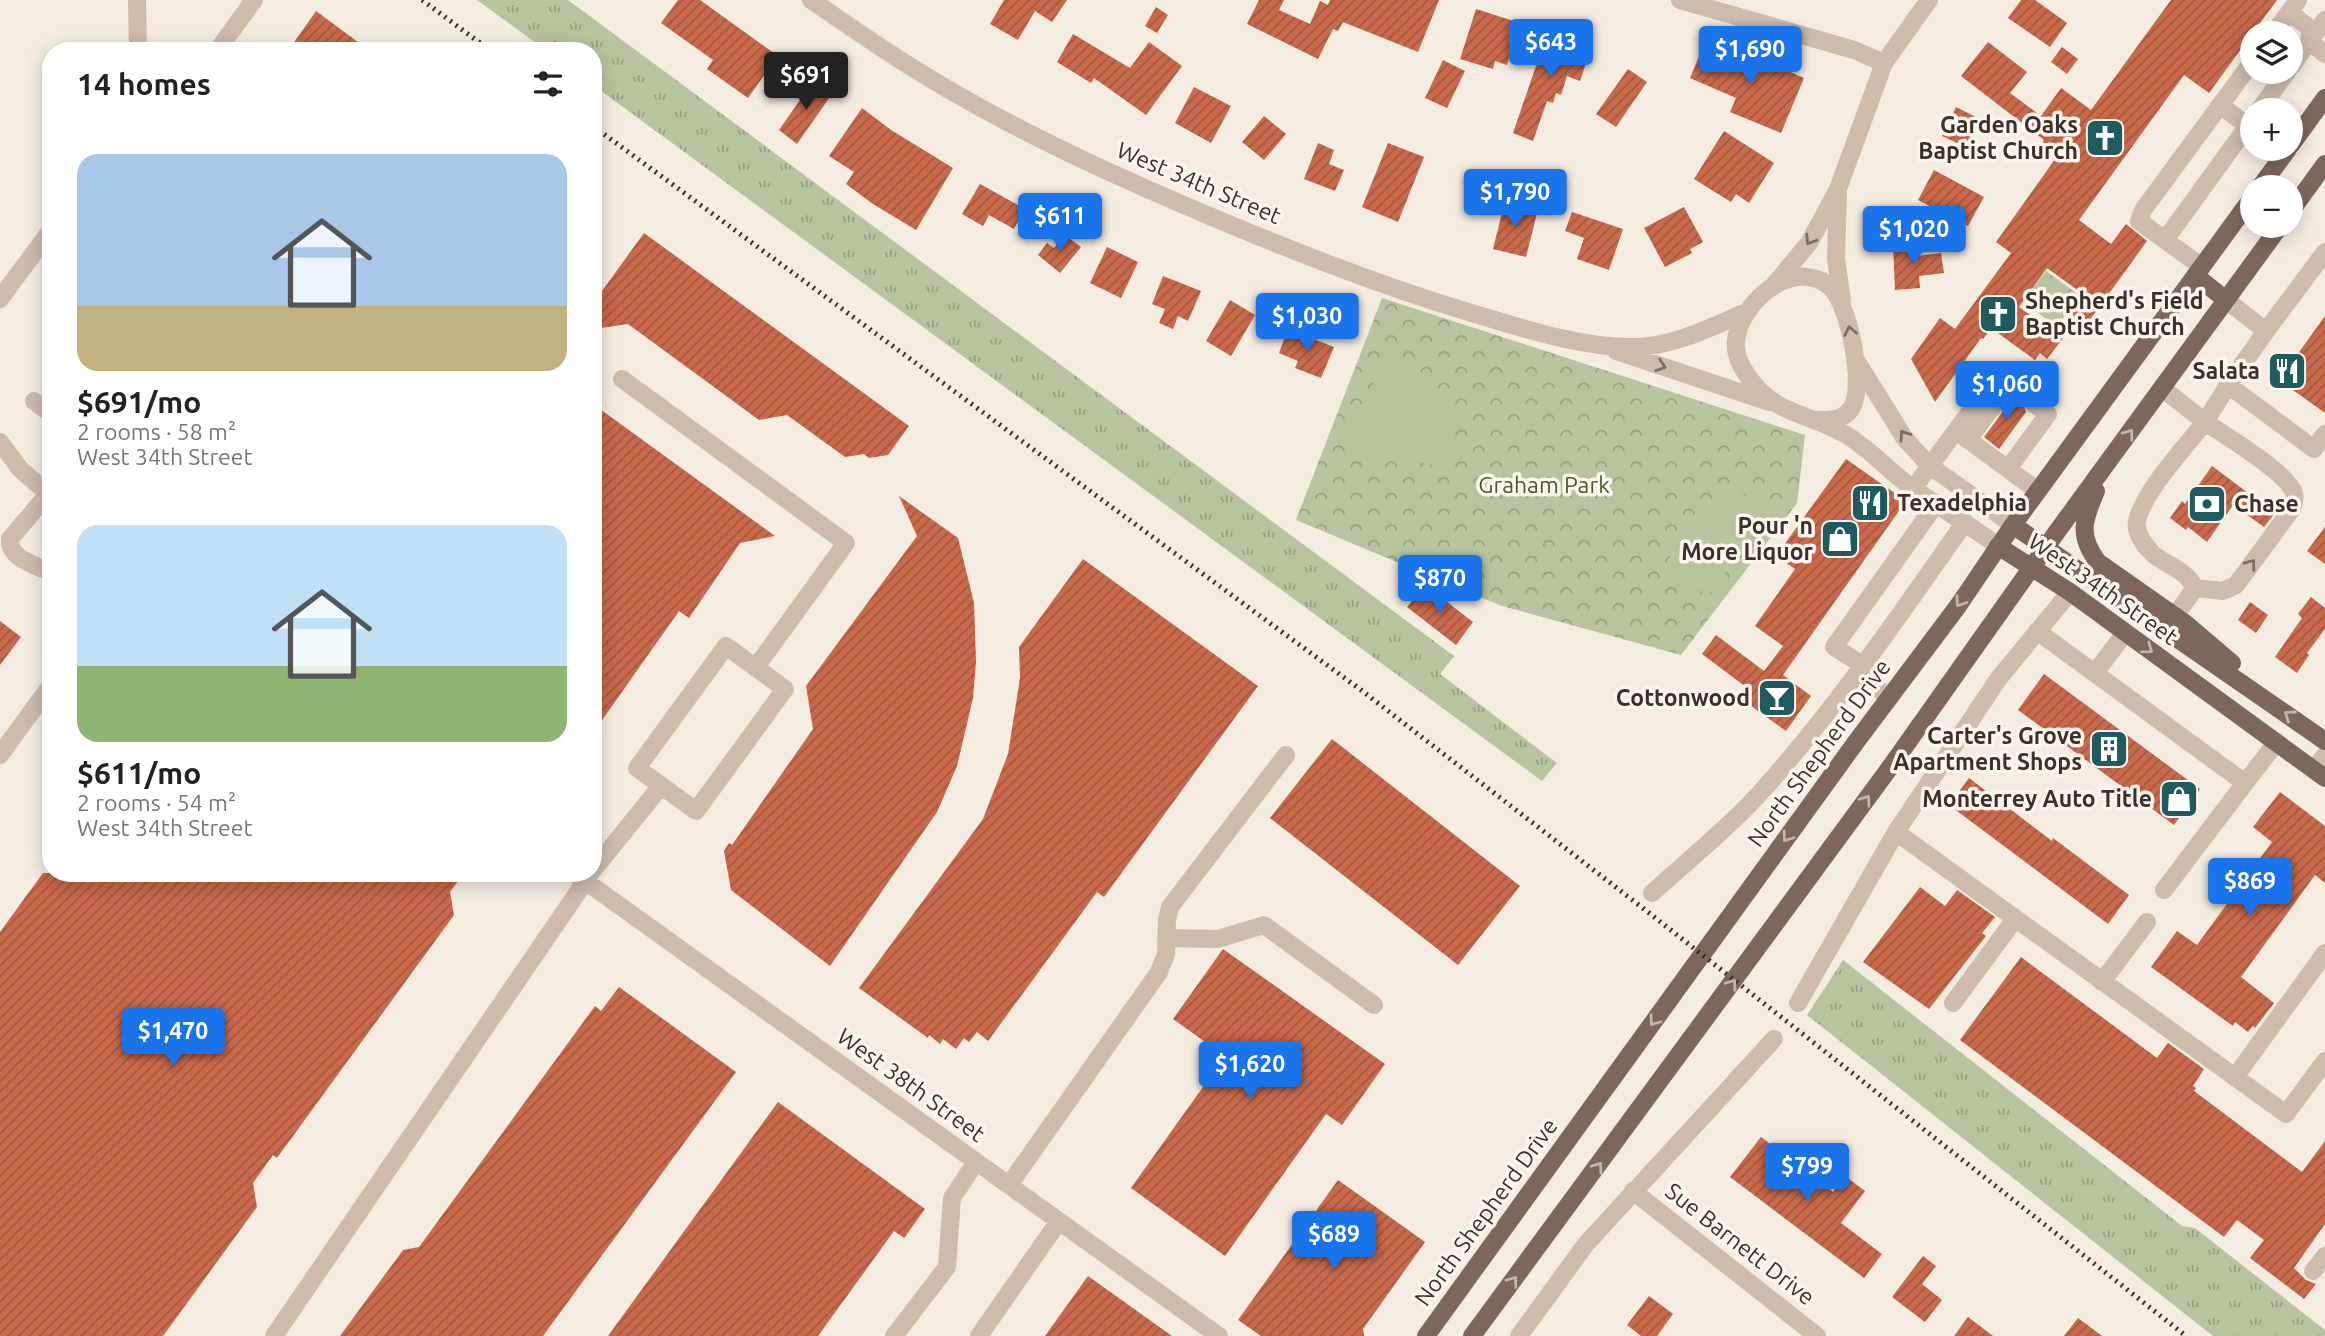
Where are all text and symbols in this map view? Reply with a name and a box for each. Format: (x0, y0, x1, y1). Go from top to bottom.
pin: $643 (1510, 20, 1592, 79)
map controls (2240, 21, 2303, 238)
button: layers (2240, 21, 2303, 84)
pin: $1,690 (1693, 27, 1807, 86)
text: $643 (1525, 29, 1577, 54)
text: $1,690 (1715, 36, 1785, 61)
pin: $691 (765, 52, 847, 112)
text: $691 (780, 62, 832, 87)
icon: filters (529, 65, 567, 103)
text: 14 homes (77, 67, 211, 101)
button: + (2240, 98, 2303, 161)
place label: Garden Oaks Baptist Church (1918, 112, 2078, 163)
church icon: Garden Oaks Baptist Church (2084, 117, 2126, 159)
street label: West 34th Street (1114, 137, 1285, 228)
pin: $1,790 (1458, 170, 1572, 229)
button: − (2240, 175, 2303, 238)
text: $1,790 (1480, 179, 1550, 204)
pin: $611 (1019, 194, 1101, 253)
icon: home (259, 200, 385, 326)
text: $611 (1034, 203, 1086, 228)
pin: $1,020 (1857, 206, 1971, 266)
text: $1,020 (1879, 216, 1949, 241)
one-way arrow (1806, 232, 1819, 245)
place label: Shepherd's Field Baptist Church (2025, 288, 2204, 339)
church icon: Shepherd's Field Baptist Church (1977, 293, 2019, 335)
pin: $1,030 (1250, 294, 1364, 353)
text: $1,030 (1272, 303, 1342, 328)
one-way arrow (1843, 325, 1858, 337)
restaurant icon: Salata (2266, 350, 2308, 392)
one-way arrow (1655, 358, 1667, 373)
place label: Salata (2192, 358, 2260, 383)
pin: $1,060 (1950, 362, 2064, 421)
text: $1,060 (1972, 371, 2042, 396)
text: $691/mo (77, 385, 201, 419)
text: 2 rooms · 58 m² (77, 419, 236, 444)
one-way arrow (2121, 429, 2134, 442)
one-way arrow (1900, 430, 1912, 443)
text: West 34th Street (77, 444, 253, 469)
park label: Graham Park (1478, 472, 1610, 497)
restaurant icon: Texadelphia (1849, 482, 1891, 524)
bank icon: Chase (2186, 483, 2228, 525)
place label: Texadelphia (1897, 490, 2027, 515)
place label: Chase (2234, 491, 2299, 516)
place label: Pour 'n More Liquor (1681, 513, 1814, 564)
shop icon: Pour 'n More Liquor (1819, 518, 1861, 560)
street label: West 34th Street (2024, 528, 2182, 649)
pin: $870 (1399, 556, 1481, 615)
one-way arrow (2243, 560, 2255, 572)
text: $870 (1414, 565, 1466, 590)
icon: home (259, 571, 385, 697)
one-way arrow (1955, 595, 1968, 608)
one-way arrow (2140, 641, 2153, 654)
street label: North Shepherd Drive (1742, 654, 1895, 851)
bar icon: Cottonwood (1756, 677, 1798, 719)
place label: Cottonwood (1616, 685, 1750, 710)
one-way arrow (2285, 711, 2297, 723)
place label: Carter's Grove Apartment Shops (1893, 723, 2082, 774)
building icon: Carter's Grove Apartment Shops (2088, 728, 2130, 770)
text: $611/mo (77, 756, 201, 790)
shop icon: Monterrey Auto Title (2158, 778, 2200, 820)
place label: Monterrey Auto Title (1922, 786, 2152, 811)
text: 2 rooms · 54 m² (77, 790, 236, 815)
one-way arrow (1858, 795, 1870, 808)
text: West 34th Street (77, 815, 253, 840)
one-way arrow (1783, 829, 1796, 842)
pin: $869 (2209, 858, 2291, 918)
text: $869 (2224, 868, 2276, 893)
one-way arrow (1724, 979, 1736, 992)
pin: $1,470 (116, 1009, 230, 1068)
one-way arrow (1650, 1014, 1662, 1026)
text: $1,470 (138, 1018, 208, 1043)
street label: West 38th Street (833, 1023, 990, 1146)
pin: $1,620 (1193, 1042, 1307, 1101)
text: $1,620 (1215, 1051, 1285, 1076)
street label: North Shepherd Drive (1409, 1113, 1562, 1310)
pin: $799 (1766, 1144, 1848, 1203)
text: $799 (1781, 1153, 1833, 1178)
one-way arrow (1589, 1162, 1602, 1175)
street label: Sue Barnett Drive (1661, 1178, 1820, 1309)
pin: $689 (1293, 1212, 1375, 1271)
text: $689 (1308, 1221, 1360, 1246)
one-way arrow (1505, 1277, 1517, 1289)

